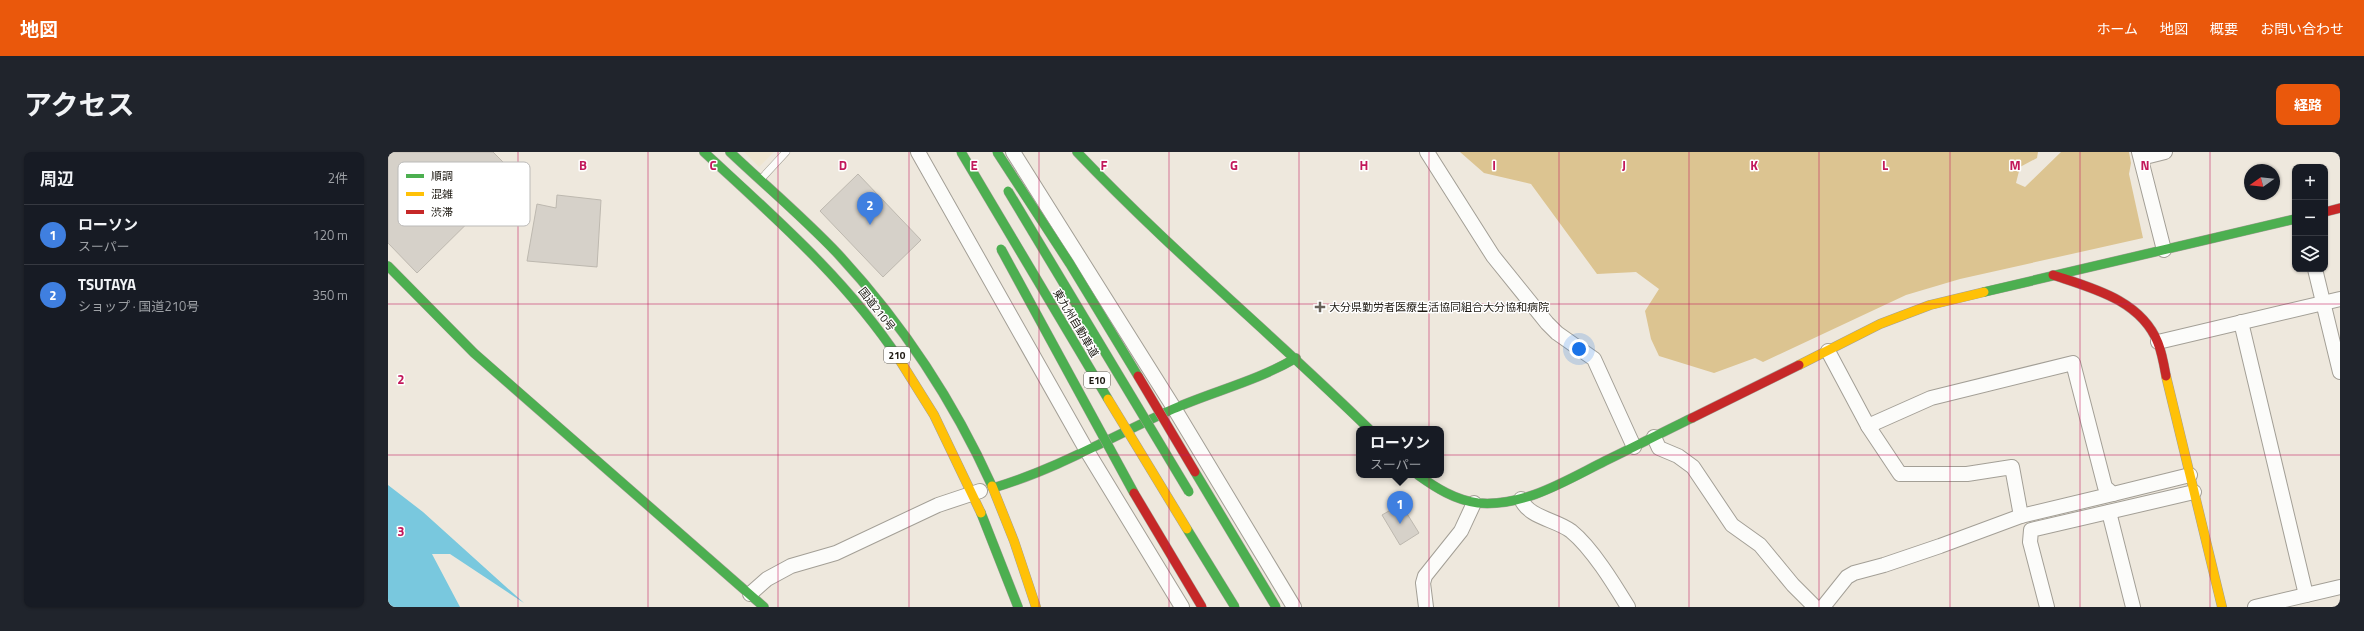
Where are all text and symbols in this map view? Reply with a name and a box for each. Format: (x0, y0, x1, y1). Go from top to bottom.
text: 地図 (20, 14, 58, 43)
text: ホーム (2096, 18, 2138, 39)
text: 地図 (2160, 18, 2188, 39)
text: 概要 (2210, 18, 2238, 39)
text: お問い合わせ (2260, 18, 2344, 39)
text: アクセス (24, 83, 135, 126)
button: 経路 (2276, 84, 2340, 125)
text: B (579, 155, 587, 175)
text: C (709, 155, 717, 175)
text: D (839, 155, 847, 175)
text: E (970, 155, 978, 175)
text: F (1101, 155, 1108, 175)
text: G (1230, 155, 1238, 175)
text: H (1360, 155, 1368, 175)
text: I (1492, 155, 1496, 175)
text: J (1622, 155, 1626, 175)
text: K (1750, 155, 1758, 175)
text: L (1882, 155, 1888, 175)
text: M (2009, 155, 2021, 175)
text: N (2140, 155, 2150, 175)
legend (398, 162, 530, 226)
north arrow (2244, 164, 2280, 200)
map controls (2292, 164, 2328, 272)
button: + (2292, 164, 2328, 200)
text: 周辺 (40, 166, 74, 192)
text: 2件 (328, 168, 348, 188)
text: 順調 (431, 168, 453, 184)
text: 混雑 (431, 186, 453, 202)
pin: 2 (857, 192, 883, 225)
button: − (2292, 200, 2328, 236)
text: 渋滞 (431, 204, 453, 220)
text: ローソン (78, 213, 138, 236)
text: 1 (49, 225, 57, 245)
text: 120 m (312, 225, 348, 245)
text: スーパー (78, 236, 130, 256)
button: layers (2292, 236, 2328, 272)
text: TSUTAYA (78, 273, 136, 296)
street label: 国道210号 (855, 284, 899, 334)
text: 2 (49, 285, 57, 305)
text: 350 m (312, 285, 348, 305)
street label: 東九州自動車道 (1049, 286, 1103, 360)
text: ショップ · 国道210号 (78, 296, 199, 316)
place label: 大分県勤労者医療生活協同組合大分協和病院 (1329, 299, 1549, 315)
marker: 大分県勤労者医療生活協同組合大分協和病院 (1314, 301, 1326, 313)
your location (1569, 339, 1589, 359)
road number: 210 (884, 347, 910, 363)
text: 2 (397, 369, 405, 389)
road number: E10 (1084, 372, 1110, 388)
popup (1356, 426, 1444, 478)
text: ローソン (1370, 431, 1430, 454)
text: スーパー (1370, 454, 1422, 474)
pin: 1 (1387, 491, 1413, 524)
text: 3 (397, 521, 405, 541)

